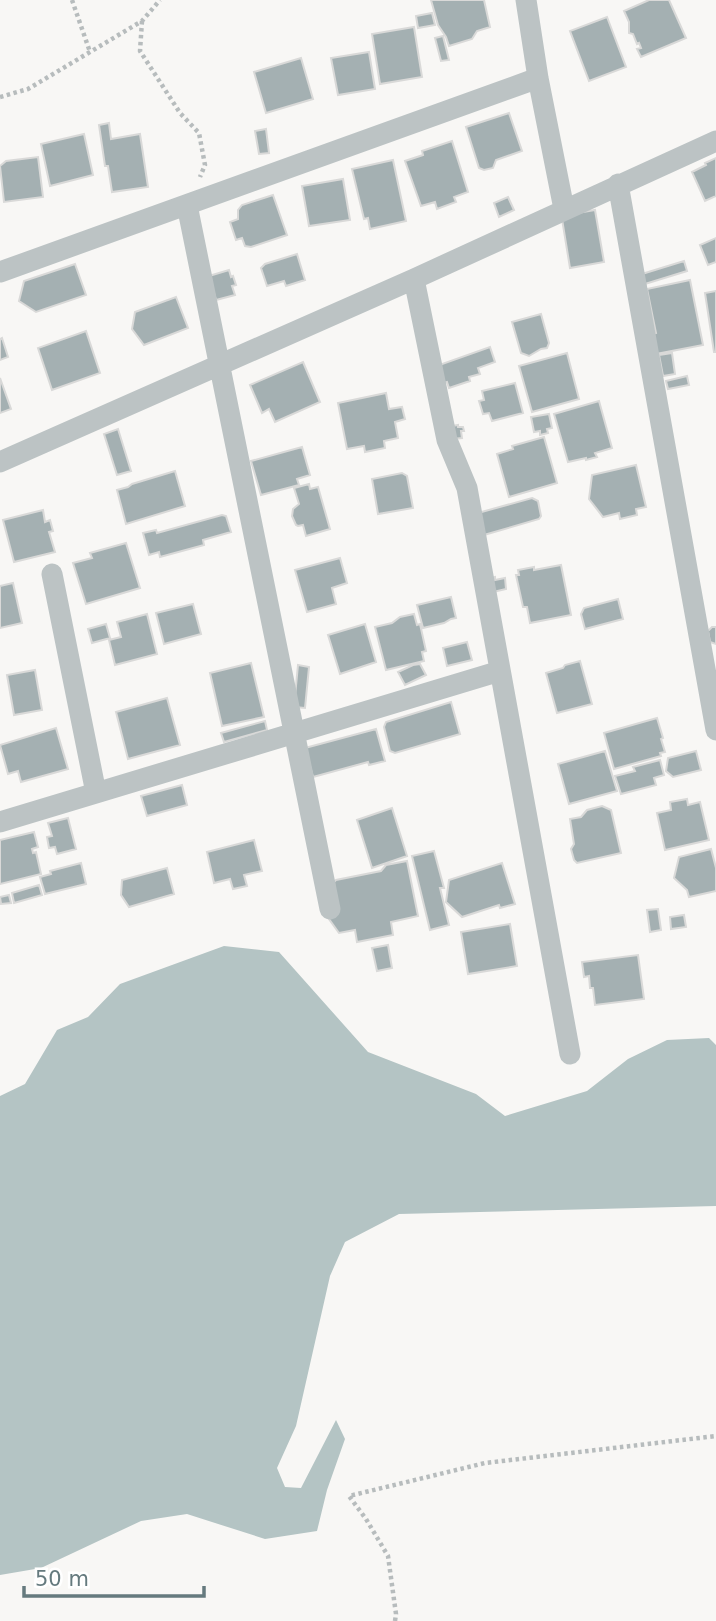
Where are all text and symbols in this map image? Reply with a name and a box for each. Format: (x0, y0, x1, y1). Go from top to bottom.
scale bar (24, 1554, 205, 1598)
text: 50 m (35, 1567, 89, 1591)

